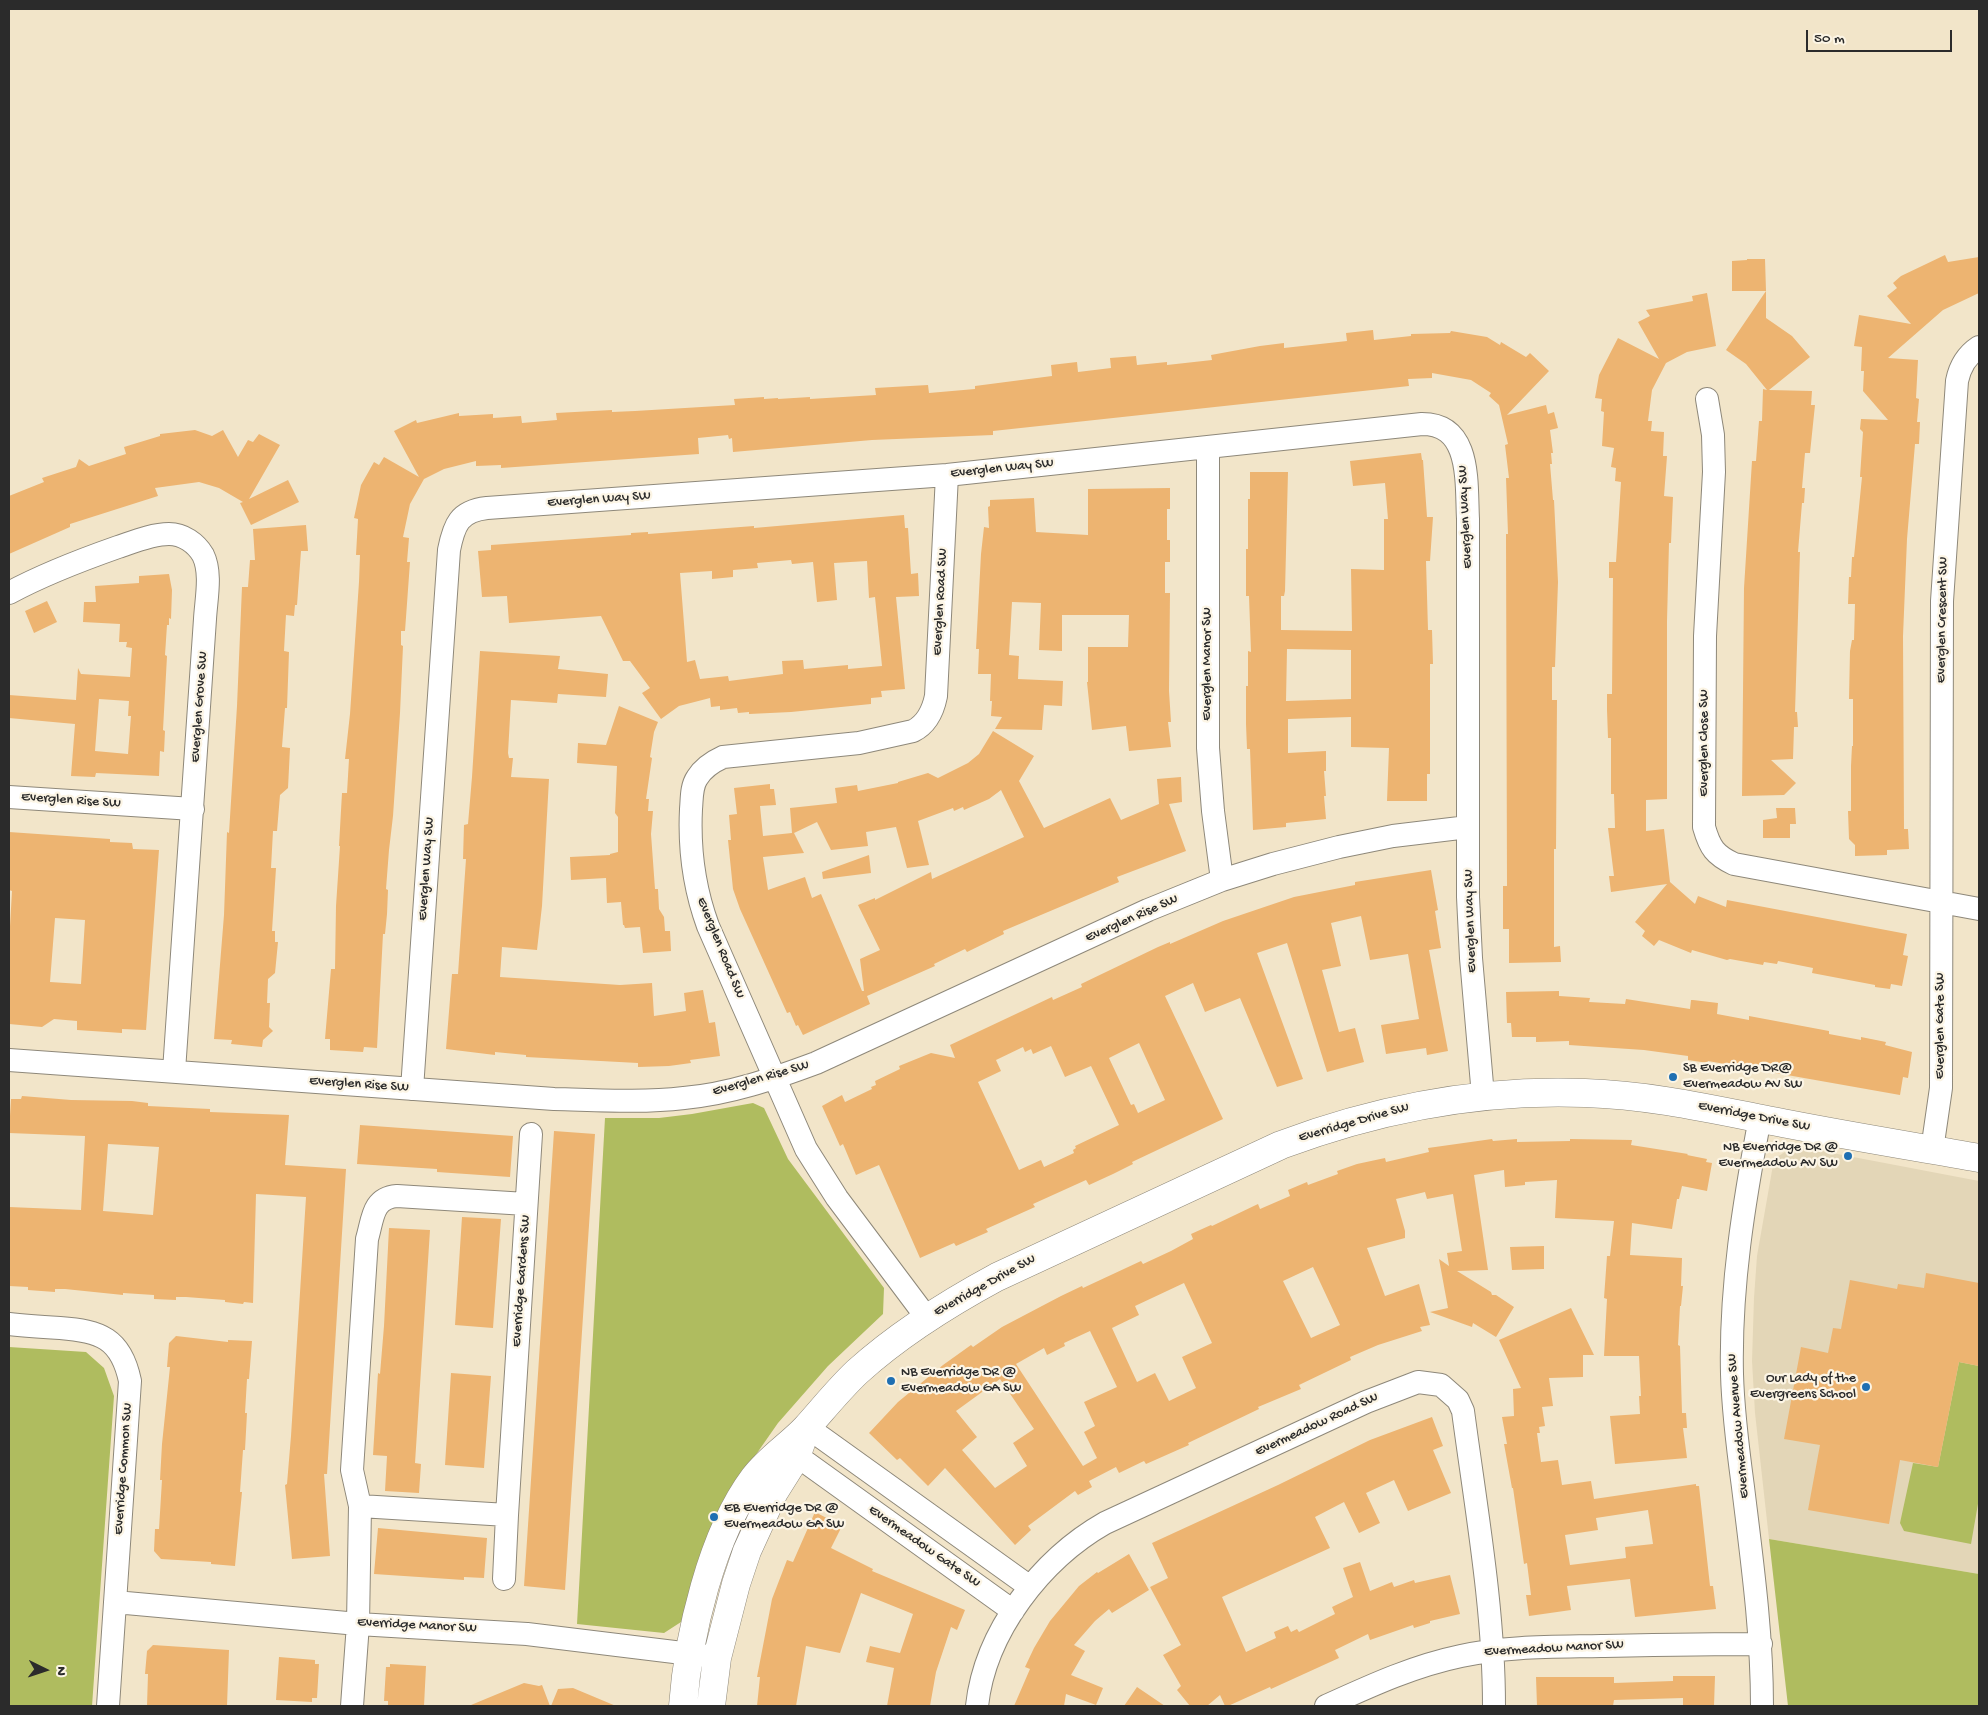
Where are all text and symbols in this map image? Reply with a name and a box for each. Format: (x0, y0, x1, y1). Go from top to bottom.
scale bar (1808, 20, 1954, 52)
text: 50 m (1814, 30, 1845, 48)
street label: Everglen Way SW (950, 455, 1054, 483)
street label: Everglen Way SW (1455, 465, 1477, 569)
street label: Everglen Way SW (547, 488, 651, 512)
street label: Everglen Road SW (930, 548, 952, 656)
street label: Everglen Crescent SW (1933, 557, 1953, 683)
street label: Everglen Manor SW (1200, 607, 1216, 721)
street label: Everglen Grove SW (188, 651, 212, 763)
street label: Everglen Close SW (1697, 689, 1713, 797)
street label: Everglen Rise SW (21, 789, 121, 813)
street label: Everglen Way SW (415, 817, 439, 921)
street label: Everglen Way SW (1461, 869, 1481, 973)
street label: Everglen Rise SW (1083, 891, 1181, 947)
street label: Everglen Road SW (692, 895, 748, 1001)
street label: Everglen Gate SW (1933, 973, 1949, 1079)
street label: Everglen Rise SW (711, 1057, 811, 1101)
place label: SB Everridge DR@ Evermeadow AV SW (1683, 1061, 1802, 1094)
marker: SB Everridge DR@ Evermeadow AV SW (1667, 1071, 1679, 1083)
street label: Everglen Rise SW (309, 1073, 409, 1097)
street label: Everridge Drive SW (1696, 1098, 1812, 1136)
street label: Everridge Drive SW (1297, 1099, 1411, 1147)
place label: NB Everridge DR @ Evermeadow AV SW (1719, 1140, 1838, 1172)
marker: NB Everridge DR @ Evermeadow AV SW (1842, 1150, 1854, 1162)
street label: Everridge Gardens SW (509, 1214, 535, 1348)
street label: Everridge Drive SW (931, 1251, 1039, 1321)
street label: Evermeadow Avenue SW (1724, 1353, 1754, 1499)
place label: NB Everridge DR @ Evermeadow GA SW (901, 1365, 1021, 1398)
place label: Our Lady of the Evergreens School (1750, 1371, 1856, 1404)
marker: NB Everridge DR @ Evermeadow GA SW (885, 1375, 897, 1387)
marker: Our Lady of the Evergreens School (1860, 1381, 1872, 1393)
street label: Evermeadow Road SW (1253, 1389, 1381, 1461)
street label: Everridge Common SW (111, 1403, 137, 1535)
place label: EB Everridge DR @ Evermeadow GA SW (724, 1501, 844, 1534)
street label: Evermeadow Gate SW (865, 1502, 983, 1592)
marker: EB Everridge DR @ Evermeadow GA SW (708, 1511, 720, 1523)
street label: Everridge Manor SW (357, 1614, 477, 1638)
street label: Evermeadow Manor SW (1484, 1637, 1624, 1661)
north arrow (20, 1645, 70, 1695)
text: N (52, 1666, 69, 1676)

